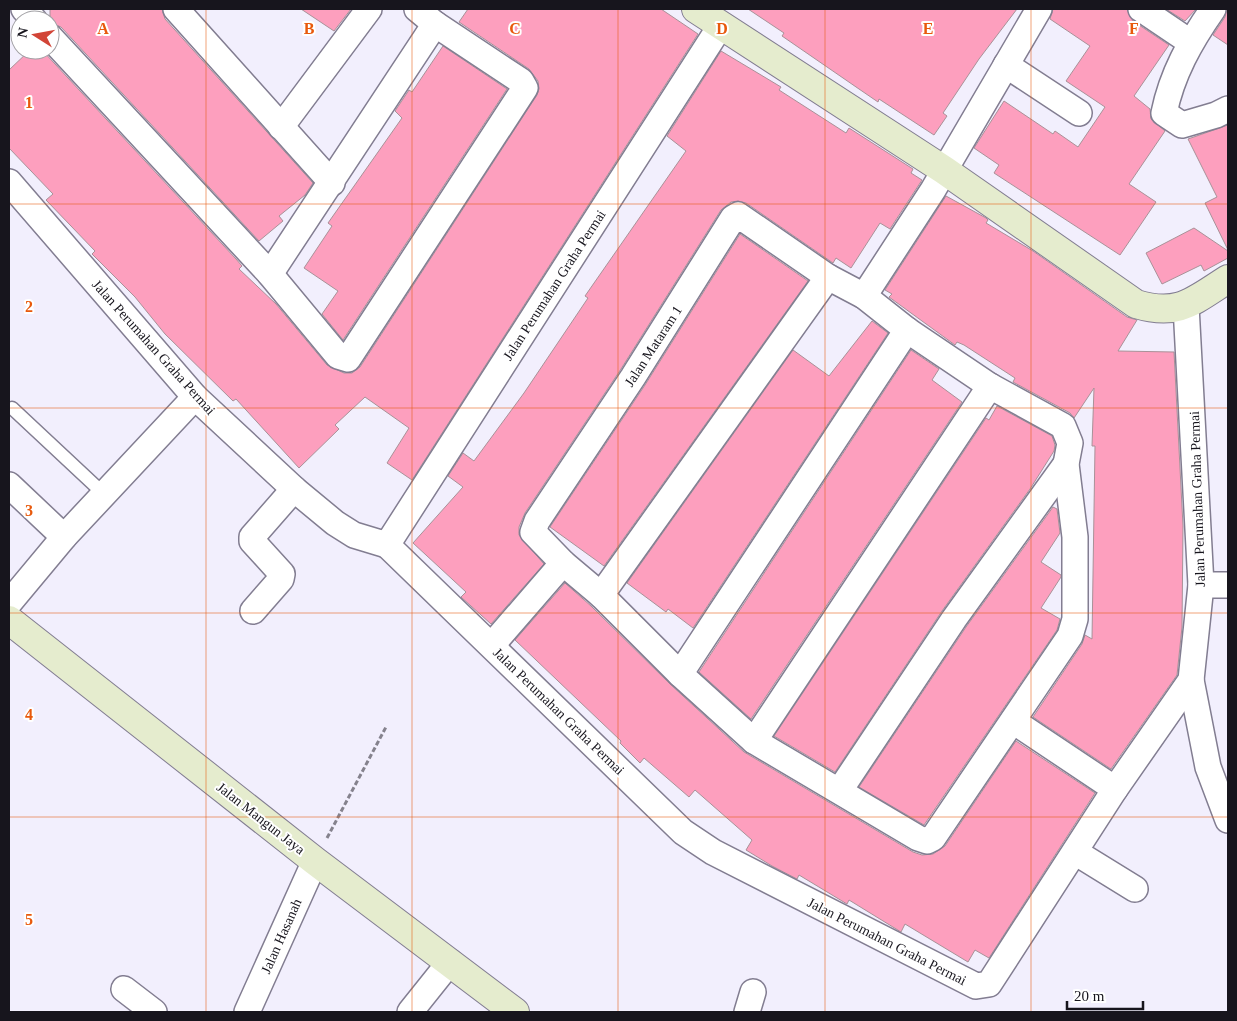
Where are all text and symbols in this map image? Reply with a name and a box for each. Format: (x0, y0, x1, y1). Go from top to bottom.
north arrow (10, 10, 60, 60)
text: A (97, 20, 109, 37)
text: B (304, 20, 315, 37)
text: C (509, 20, 521, 37)
text: D (716, 20, 728, 37)
text: E (923, 20, 933, 37)
text: F (1129, 20, 1139, 37)
text: N (14, 26, 31, 39)
text: 1 (25, 94, 33, 111)
street label: Jalan Perumahan Graha Permai (500, 207, 609, 363)
street label: Jalan Perumahan Graha Permai (89, 277, 218, 418)
text: 2 (25, 298, 33, 315)
street label: Jalan Mataram 1 (622, 303, 685, 389)
street label: Jalan Perumahan Graha Permai (1187, 411, 1208, 587)
text: 3 (25, 502, 33, 519)
street label: Jalan Perumahan Graha Permai (490, 645, 627, 778)
text: 4 (25, 706, 33, 723)
street label: Jalan Mangun Jaya (214, 779, 308, 858)
street label: Jalan Perumahan Graha Permai (805, 895, 969, 988)
street label: Jalan Hasanah (258, 896, 305, 976)
text: 5 (25, 911, 33, 928)
scale bar (1067, 978, 1143, 1010)
text: 20 m (1074, 988, 1105, 1004)

